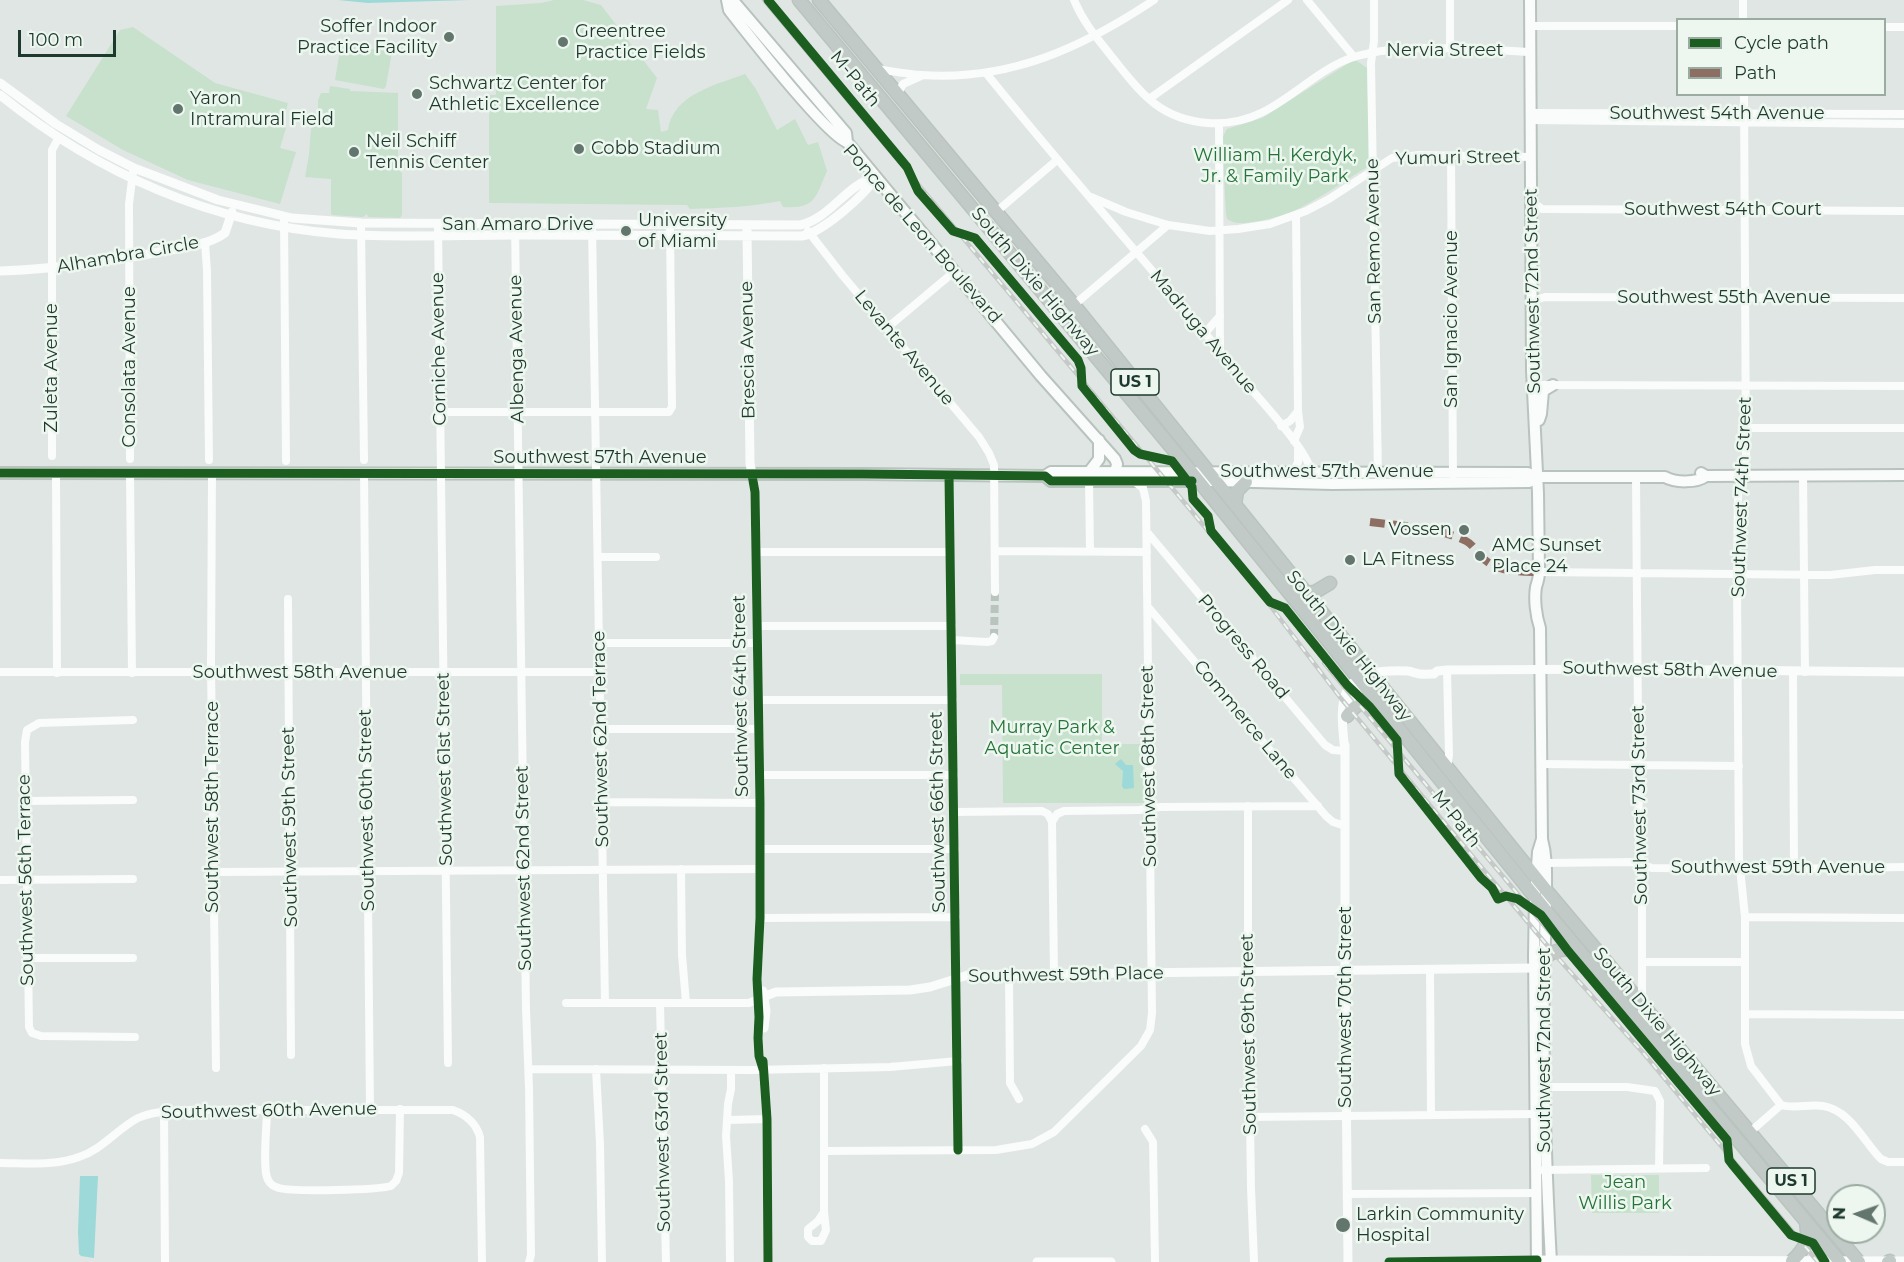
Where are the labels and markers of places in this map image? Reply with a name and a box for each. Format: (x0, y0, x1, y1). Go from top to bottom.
place label: Soffer Indoor Practice Facility (297, 16, 437, 58)
place label: Greentree Practice Fields (575, 21, 706, 63)
marker: Soffer Indoor Practice Facility (442, 30, 456, 44)
marker: Greentree Practice Fields (556, 35, 570, 49)
place label: Schwartz Center for Athletic Excellence (429, 73, 606, 116)
marker: Schwartz Center for Athletic Excellence (410, 87, 424, 101)
place label: Yaron Intramural Field (190, 88, 334, 130)
marker: Yaron Intramural Field (171, 102, 185, 116)
place label: Neil Schiff Tennis Center (366, 131, 489, 174)
place label: Cobb Stadium (591, 138, 721, 160)
marker: Cobb Stadium (572, 142, 586, 156)
marker: Neil Schiff Tennis Center (347, 145, 361, 159)
place label: University of Miami (638, 210, 727, 252)
marker: University of Miami (619, 224, 633, 238)
place label: Vossen (1389, 519, 1452, 541)
marker: Vossen (1457, 523, 1471, 537)
place label: AMC Sunset Place 24 (1492, 535, 1602, 578)
place label: LA Fitness (1362, 549, 1454, 571)
marker: AMC Sunset Place 24 (1473, 549, 1487, 563)
marker: LA Fitness (1343, 553, 1357, 567)
place label: Larkin Community Hospital (1356, 1204, 1524, 1246)
marker: Larkin Community Hospital (1334, 1216, 1352, 1234)

